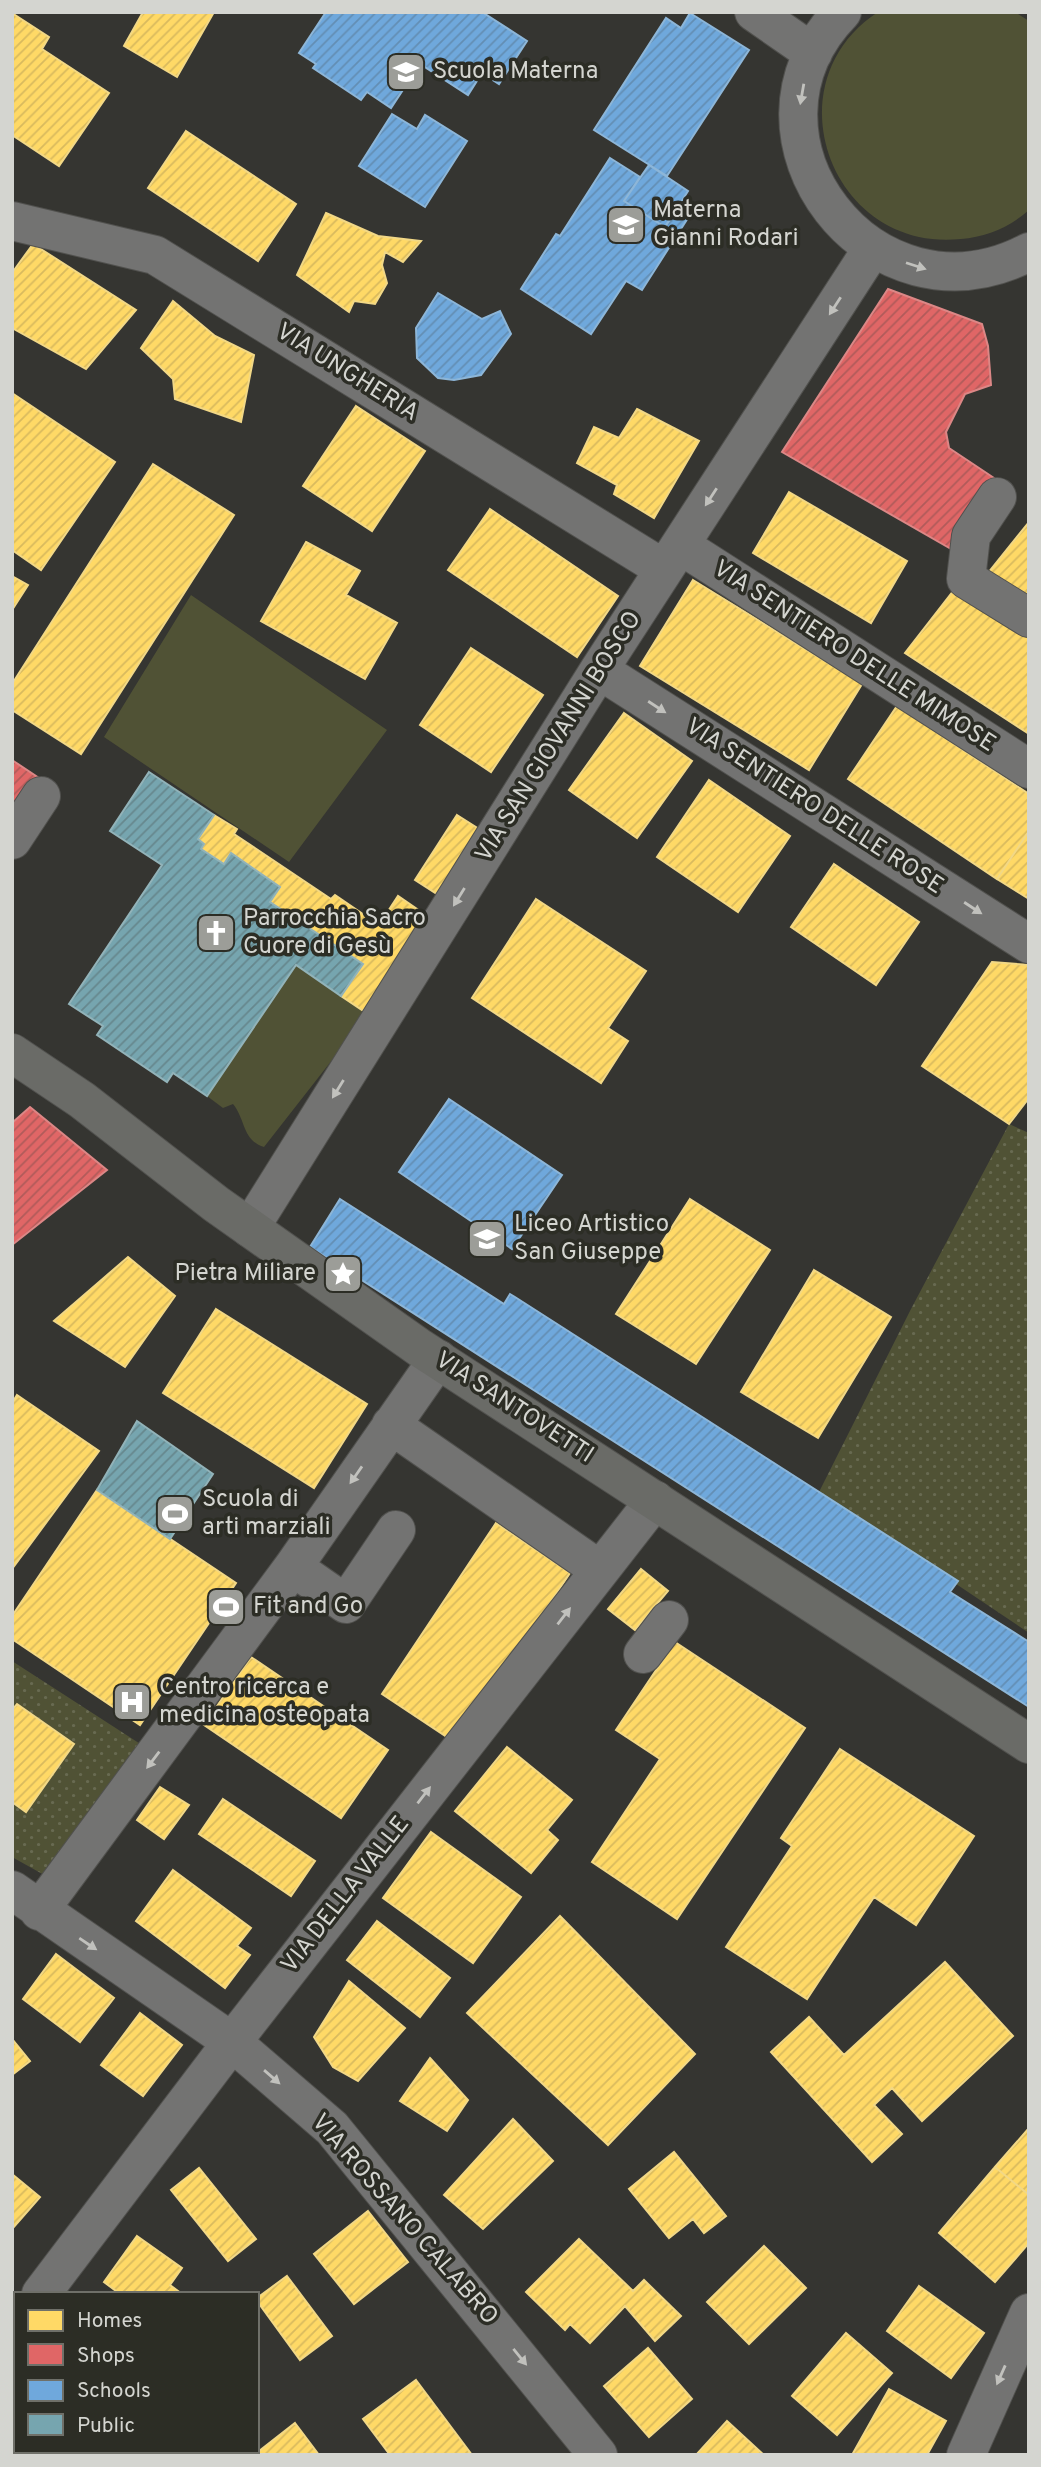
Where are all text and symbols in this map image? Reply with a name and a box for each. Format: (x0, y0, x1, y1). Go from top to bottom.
school or university icon: Scuola Materna (385, 51, 427, 93)
place label: Scuola Materna (433, 57, 598, 87)
one-way arrow (796, 83, 807, 105)
place label: Materna Gianni Rodari (653, 196, 799, 254)
school or university icon: Materna Gianni Rodari (605, 204, 647, 246)
one-way arrow (905, 261, 926, 271)
one-way arrow (828, 297, 842, 315)
street label: VIA UNGHERIA (270, 317, 424, 429)
one-way arrow (704, 488, 718, 506)
street label: VIA SENTIERO DELLE MIMOSE (707, 554, 1001, 760)
street label: VIA SAN GIOVANNI BOSCO (469, 606, 649, 868)
one-way arrow (647, 700, 667, 713)
street label: VIA SENTIERO DELLE ROSE (679, 712, 949, 902)
one-way arrow (453, 887, 465, 906)
one-way arrow (964, 901, 982, 915)
place label: Parrocchia Sacro Cuore di Gesù (243, 904, 426, 962)
church icon: Parrocchia Sacro Cuore di Gesù (195, 912, 237, 954)
one-way arrow (331, 1079, 344, 1099)
place label: Liceo Artistico San Giuseppe (514, 1210, 669, 1268)
school or university icon: Liceo Artistico San Giuseppe (466, 1218, 508, 1260)
place icon: Pietra Miliare (322, 1253, 364, 1295)
place label: Pietra Miliare (175, 1259, 316, 1289)
street label: VIA SANTOVETTI (429, 1346, 599, 1470)
one-way arrow (349, 1466, 363, 1484)
place label: Scuola di arti marziali (202, 1485, 331, 1543)
sports icon: Scuola di arti marziali (154, 1493, 196, 1535)
sports icon: Fit and Go (205, 1586, 247, 1628)
place label: Fit and Go (253, 1592, 363, 1622)
one-way arrow (557, 1607, 572, 1625)
place label: Centro ricerca e medicina osteopata (159, 1673, 370, 1731)
hospital icon: Centro ricerca e medicina osteopata (111, 1681, 153, 1723)
one-way arrow (147, 1751, 161, 1769)
one-way arrow (417, 1786, 431, 1804)
street label: VIA DELLA VALLE (275, 1810, 417, 1980)
one-way arrow (79, 1937, 97, 1951)
one-way arrow (264, 2069, 281, 2084)
street label: VIA ROSSANO CALABRO (304, 2108, 504, 2332)
legend (14, 2292, 259, 2453)
text: Homes (77, 2308, 142, 2335)
text: Shops (77, 2343, 135, 2370)
one-way arrow (512, 2348, 527, 2365)
one-way arrow (995, 2365, 1006, 2386)
text: Schools (77, 2378, 151, 2405)
text: Public (77, 2413, 135, 2440)

